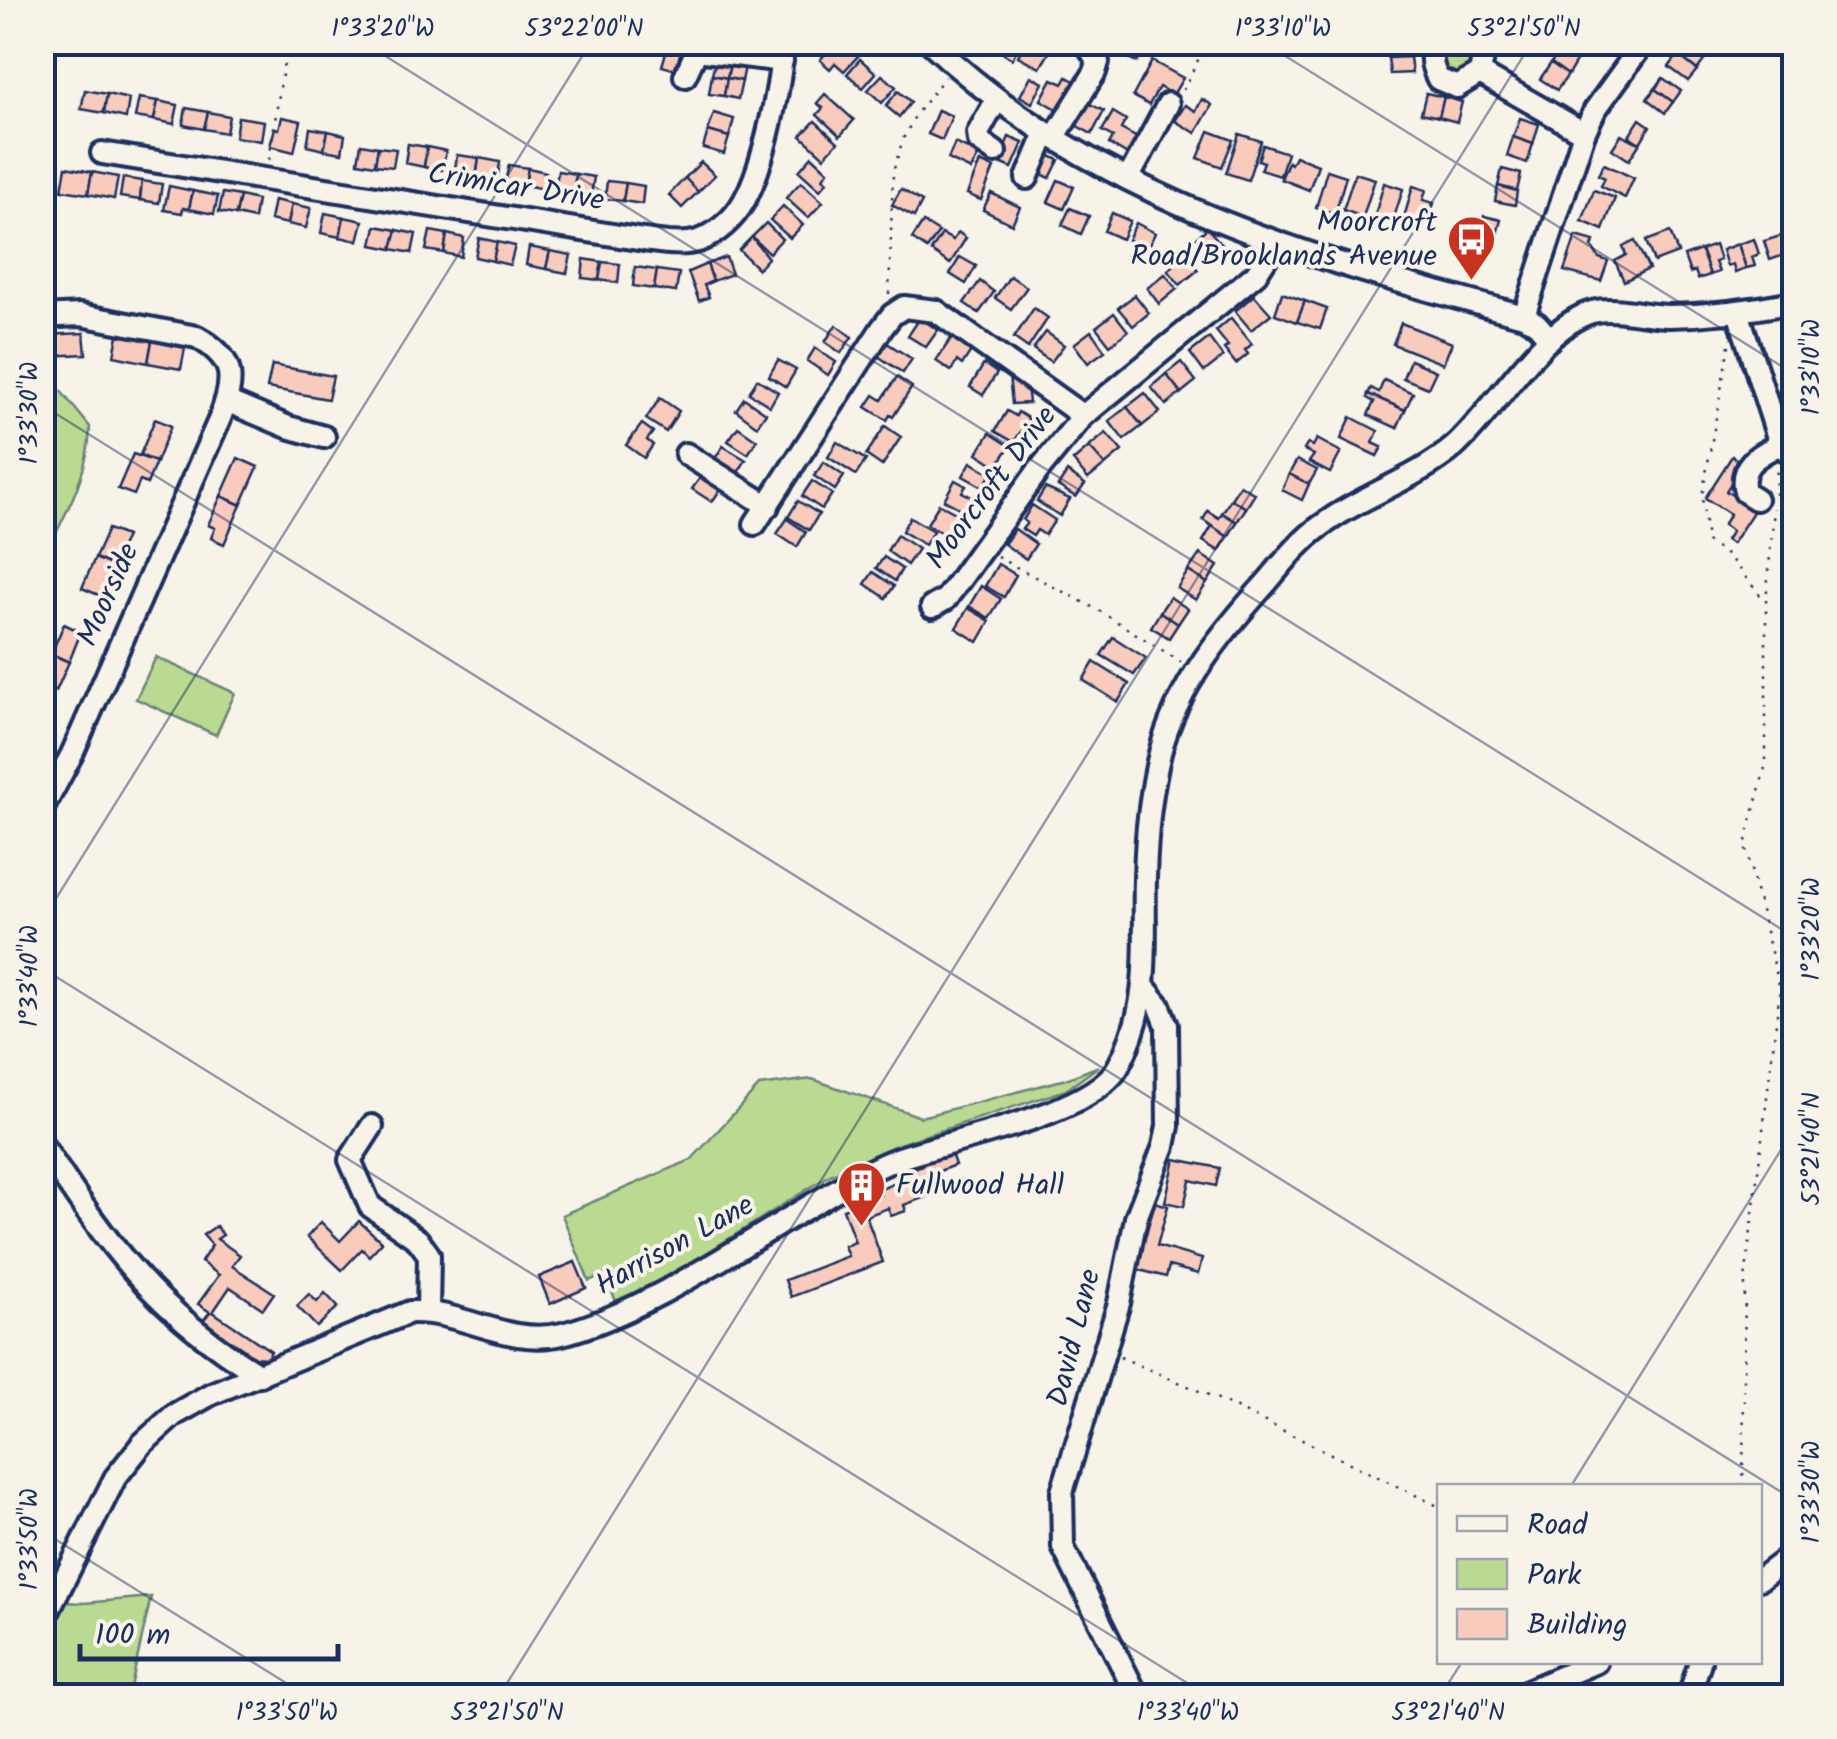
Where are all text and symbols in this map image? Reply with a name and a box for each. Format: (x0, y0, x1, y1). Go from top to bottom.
text: 1°33'20"W (331, 9, 435, 49)
text: 53°22'00"N (524, 9, 644, 49)
text: 1°33'10"W (1235, 9, 1331, 49)
text: 53°21'50"N (1467, 9, 1581, 49)
street label: Crimicar Drive (424, 150, 608, 226)
place label: Moorcroft Road/Brooklands Avenue (1130, 199, 1437, 281)
bus stop icon: Moorcroft Road/Brooklands Avenue (1446, 214, 1498, 282)
text: 1°33'10"W (1792, 319, 1832, 415)
text: 1°33'30"W (10, 361, 50, 465)
street label: Moorcroft Drive (914, 396, 1070, 580)
street label: Moorside (65, 535, 153, 655)
text: 1°33'20"W (1792, 877, 1832, 981)
text: 1°33'40"W (10, 925, 50, 1027)
text: 53°21'40"N (1792, 1092, 1832, 1206)
building icon: Fullwood Hall (835, 1160, 887, 1228)
place label: Fullwood Hall (896, 1162, 1064, 1210)
street label: Harrison Lane (587, 1182, 763, 1310)
street label: David Lane (1035, 1264, 1115, 1412)
text: 1°33'30"W (1792, 1440, 1832, 1544)
legend (1437, 1484, 1762, 1664)
text: 1°33'50"W (10, 1488, 50, 1590)
text: Road (1527, 1502, 1588, 1550)
text: Park (1527, 1552, 1582, 1600)
scale bar (80, 1599, 338, 1661)
text: Building (1527, 1602, 1627, 1650)
text: 100 m (95, 1612, 170, 1660)
text: 1°33'50"W (236, 1693, 338, 1733)
text: 53°21'50"N (450, 1693, 564, 1733)
text: 1°33'40"W (1137, 1693, 1239, 1733)
text: 53°21'40"N (1391, 1693, 1505, 1733)

